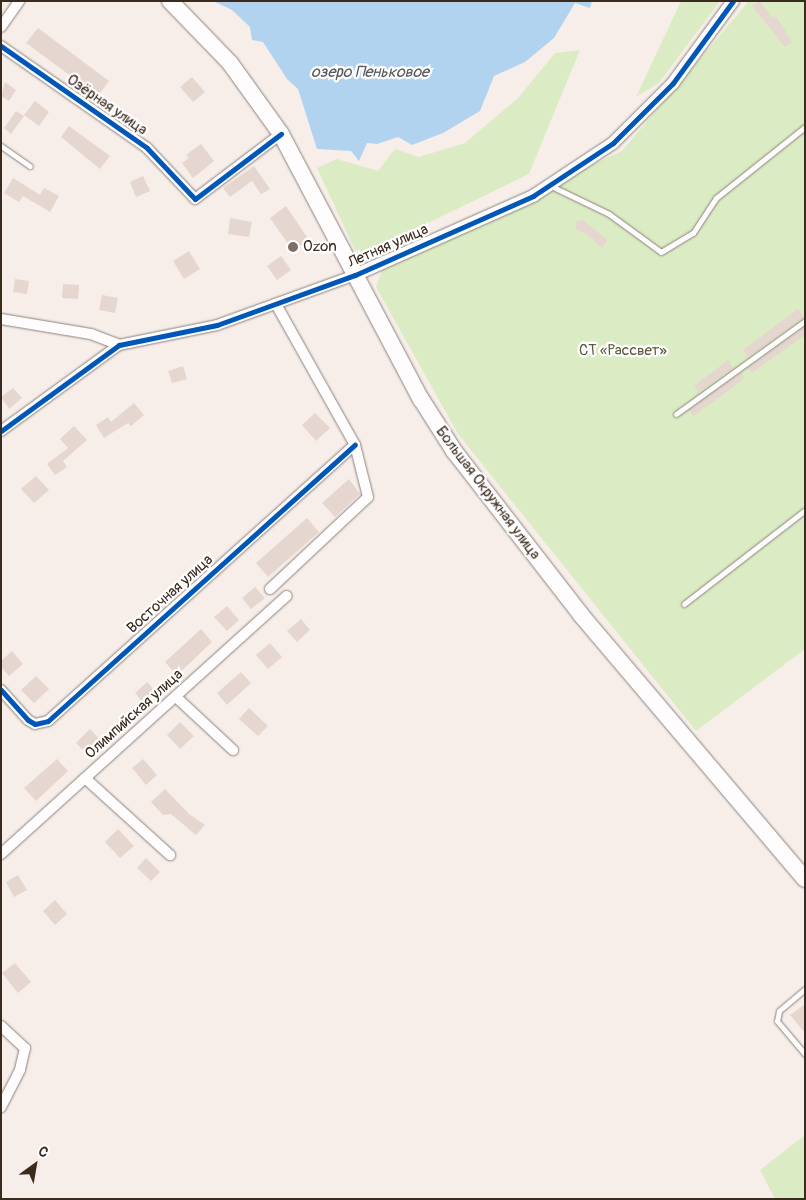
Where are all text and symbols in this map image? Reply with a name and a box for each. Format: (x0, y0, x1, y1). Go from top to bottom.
water label: озеро Пеньковое (311, 62, 429, 82)
street label: Озёрная улица (63, 71, 151, 139)
street label: Летняя улица (345, 220, 431, 272)
place label: Ozon (303, 238, 337, 256)
marker: Ozon (287, 241, 299, 253)
park label: СТ «Рассвет» (579, 342, 667, 360)
street label: Большая Окружная улица (432, 423, 544, 563)
street label: Восточная улица (123, 551, 217, 637)
street label: Олимпийская улица (81, 665, 187, 763)
north arrow (10, 1140, 60, 1190)
text: С (35, 1142, 51, 1161)

